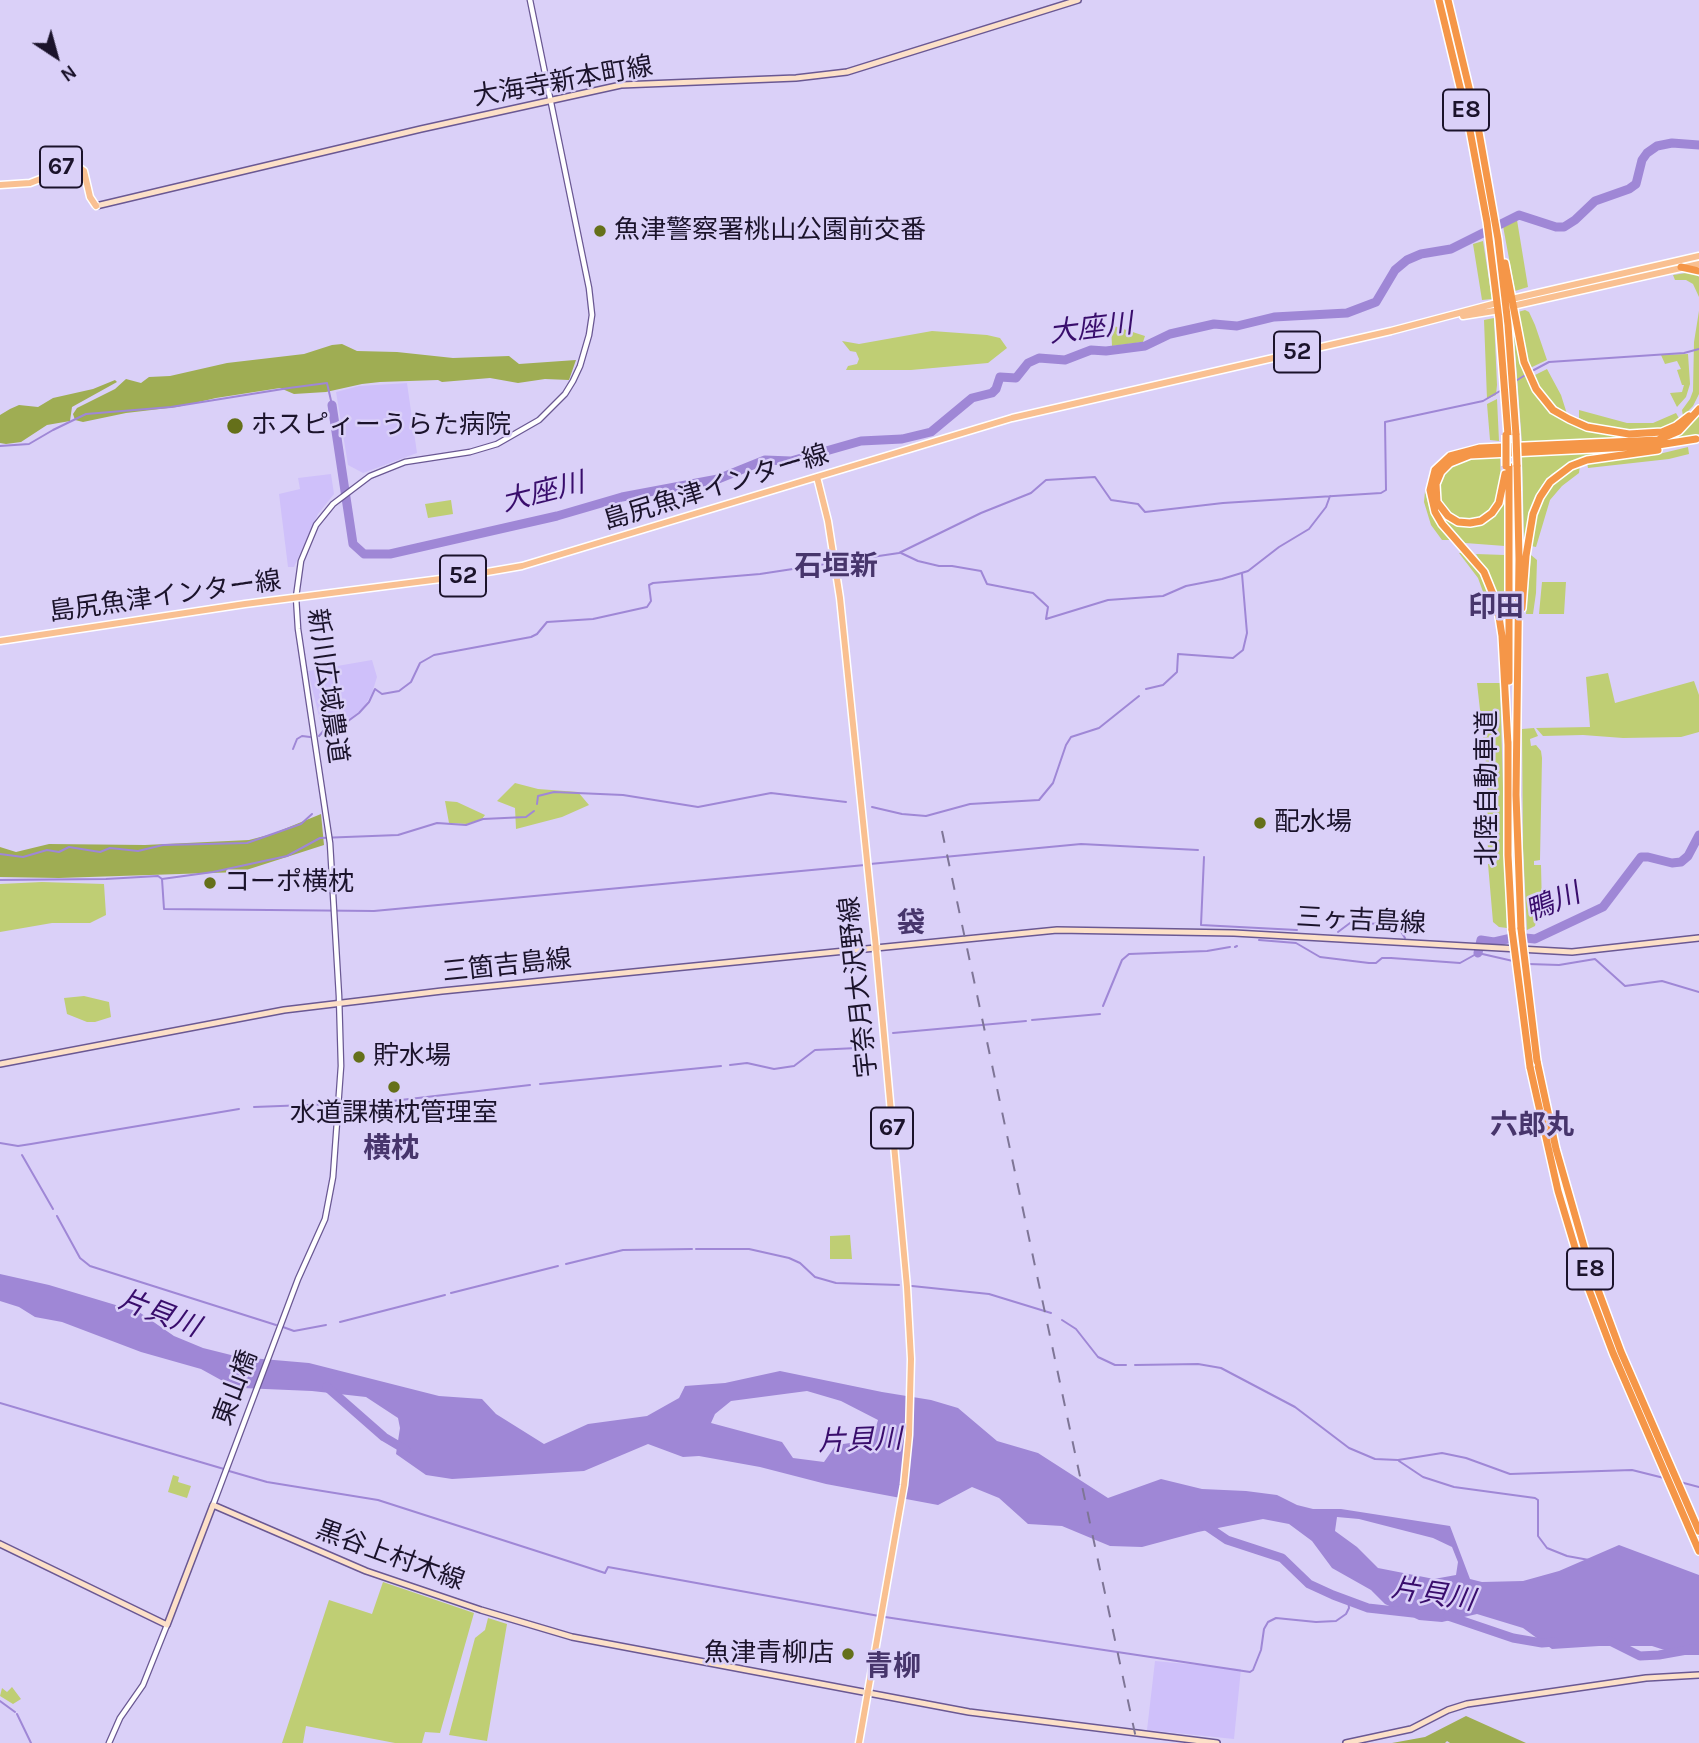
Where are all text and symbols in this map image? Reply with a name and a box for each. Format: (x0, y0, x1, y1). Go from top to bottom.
north arrow (21, 21, 91, 91)
street label: 大海寺新本町線 (471, 51, 655, 113)
text: N (56, 60, 80, 86)
road number: E8 (1443, 90, 1489, 130)
road number: 67 (40, 146, 82, 188)
place label: 魚津警察署桃山公園前交番 (614, 215, 926, 247)
marker: 魚津警察署桃山公園前交番 (592, 223, 608, 239)
water label: 大座川 (1047, 307, 1135, 351)
road number: 52 (1274, 332, 1320, 372)
place label: ホスピィーうらた病院 (251, 410, 511, 442)
marker: ホスピィーうらた病院 (225, 416, 245, 436)
street label: 島尻魚津インター線 (600, 439, 832, 537)
water label: 大座川 (498, 467, 588, 519)
district label: 石垣新 (794, 550, 878, 584)
road number: 52 (440, 556, 486, 596)
street label: 島尻魚津インター線 (47, 565, 283, 629)
district label: 印田 (1468, 591, 1524, 625)
street label: 新川広域農道 (301, 607, 353, 765)
street label: 北陸自動車道 (1472, 710, 1504, 866)
place label: 配水場 (1274, 807, 1352, 839)
marker: 配水場 (1252, 815, 1268, 831)
place label: コーポ横枕 (224, 867, 354, 899)
marker: コーポ横枕 (202, 875, 218, 891)
water label: 鴨川 (1521, 877, 1585, 929)
street label: 宇奈月大沢野線 (834, 895, 884, 1079)
street label: 三ヶ吉島線 (1295, 902, 1427, 940)
district label: 袋 (897, 907, 925, 941)
street label: 三箇吉島線 (441, 944, 573, 988)
place label: 貯水場 (373, 1041, 451, 1073)
marker: 貯水場 (351, 1049, 367, 1065)
marker: 水道課横枕管理室 (386, 1079, 402, 1095)
place label: 水道課横枕管理室 (290, 1098, 498, 1130)
road number: 67 (871, 1108, 913, 1148)
district label: 六郎丸 (1490, 1109, 1574, 1143)
district label: 横枕 (363, 1132, 419, 1166)
road number: E8 (1567, 1248, 1613, 1289)
water label: 片貝川 (114, 1283, 204, 1345)
street label: 東山橋 (207, 1346, 265, 1430)
water label: 片貝川 (817, 1423, 903, 1459)
street label: 黒谷上村木線 (311, 1515, 469, 1597)
water label: 片貝川 (1389, 1572, 1477, 1618)
place label: 魚津青柳店 (704, 1638, 834, 1670)
marker: 魚津青柳店 (840, 1646, 856, 1662)
district label: 青柳 (865, 1650, 921, 1684)

